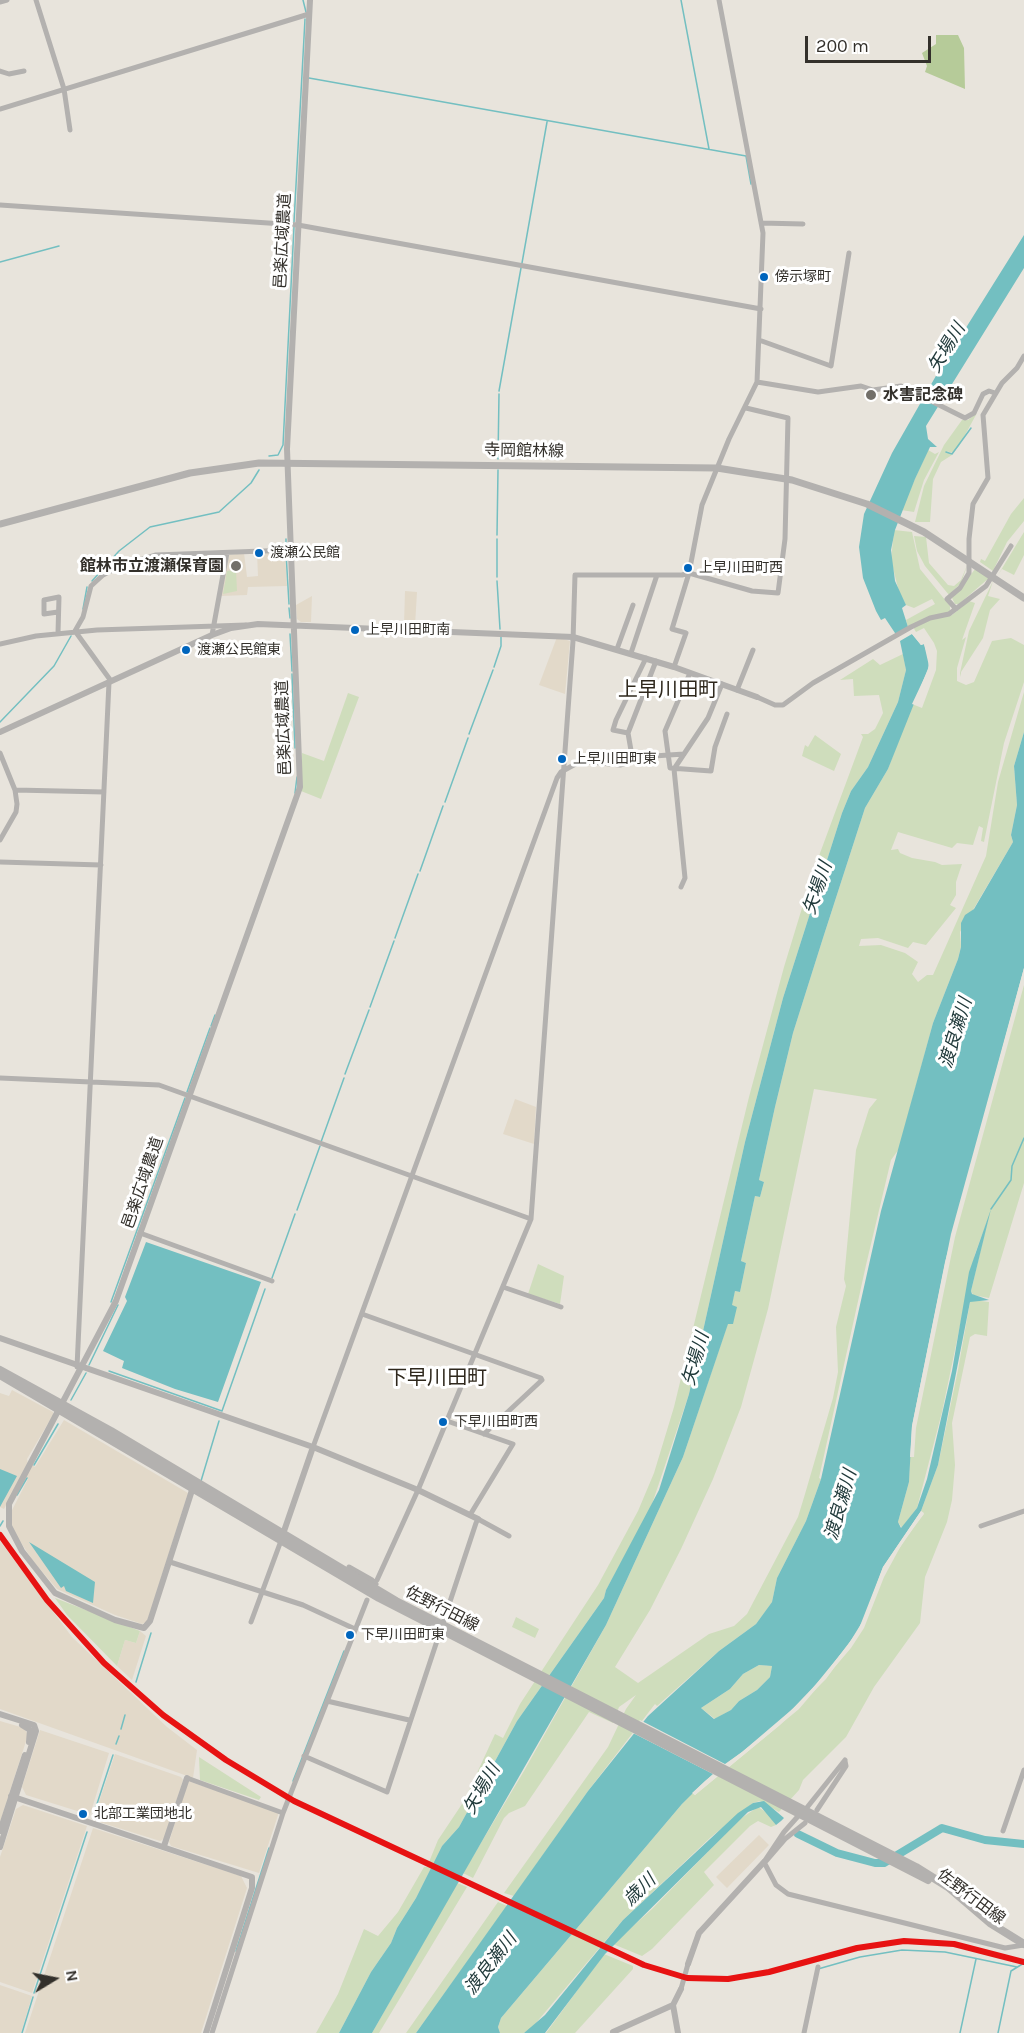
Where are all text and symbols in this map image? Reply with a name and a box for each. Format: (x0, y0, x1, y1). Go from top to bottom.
scale bar (808, 24, 934, 62)
text: 200 m (816, 35, 869, 57)
street label: 邑楽広域農道 (271, 193, 295, 289)
place label: 傍示塚町 (775, 269, 831, 285)
marker: 傍示塚町 (758, 271, 770, 283)
water label: 矢場川 (924, 319, 970, 377)
place label: 水害記念碑 (883, 385, 963, 405)
marker: 水害記念碑 (864, 388, 878, 402)
street label: 寺岡館林線 (484, 441, 564, 461)
place label: 渡瀬公民館 (270, 545, 340, 561)
marker: 渡瀬公民館 (253, 547, 265, 559)
place label: 館林市立渡瀬保育園 (80, 556, 224, 576)
marker: 館林市立渡瀬保育園 (229, 559, 243, 573)
place label: 上早川田町西 (699, 560, 783, 576)
marker: 上早川田町西 (682, 562, 694, 574)
place label: 上早川田町南 (366, 622, 450, 638)
marker: 上早川田町南 (349, 624, 361, 636)
place label: 渡瀬公民館東 (197, 642, 281, 658)
marker: 渡瀬公民館東 (180, 644, 192, 656)
district label: 上早川田町 (618, 678, 718, 702)
street label: 邑楽広域農道 (273, 680, 295, 776)
place label: 上早川田町東 (573, 751, 657, 767)
marker: 上早川田町東 (556, 753, 568, 765)
water label: 矢場川 (799, 859, 837, 917)
water label: 渡良瀬川 (935, 995, 977, 1071)
street label: 邑楽広域農道 (118, 1134, 168, 1232)
water label: 矢場川 (678, 1330, 714, 1388)
district label: 下早川田町 (387, 1366, 487, 1390)
place label: 下早川田町西 (454, 1414, 538, 1430)
marker: 下早川田町西 (437, 1416, 449, 1428)
water label: 渡良瀬川 (821, 1467, 861, 1543)
street label: 佐野行田線 (402, 1582, 482, 1636)
place label: 下早川田町東 (361, 1627, 445, 1643)
marker: 下早川田町東 (344, 1629, 356, 1641)
water label: 矢場川 (459, 1760, 505, 1818)
place label: 北部工業団地北 (94, 1806, 192, 1822)
marker: 北部工業団地北 (77, 1808, 89, 1820)
street label: 佐野行田線 (933, 1865, 1009, 1929)
water label: 歳川 (620, 1870, 660, 1910)
water label: 渡良瀬川 (460, 1929, 522, 1999)
north arrow (24, 1949, 84, 2009)
text: N (62, 1968, 83, 1983)

